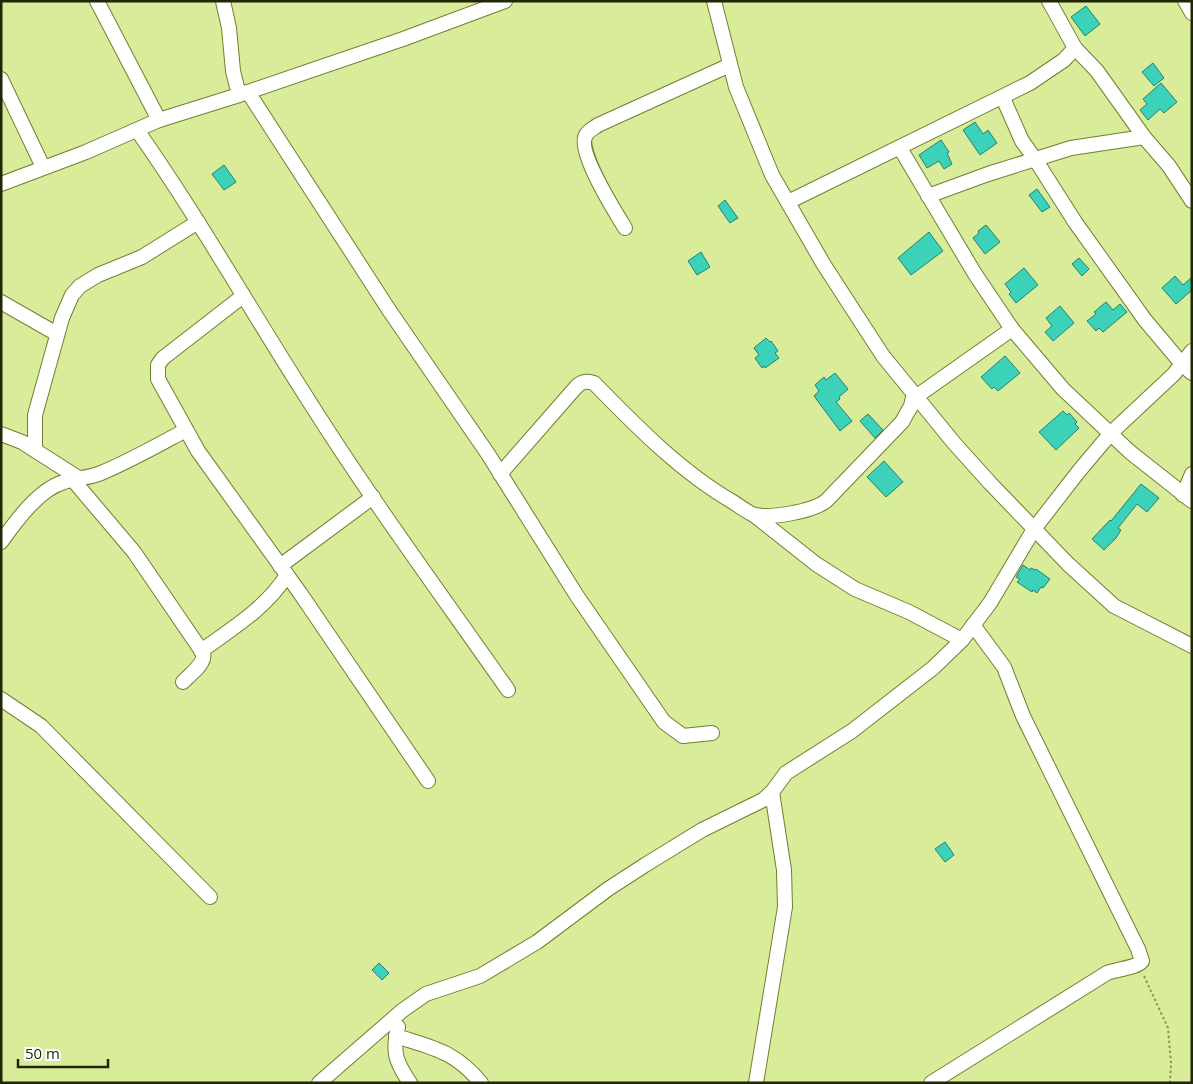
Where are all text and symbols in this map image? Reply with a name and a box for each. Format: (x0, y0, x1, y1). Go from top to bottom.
scale bar (18, 1036, 108, 1068)
text: 50 m (25, 1043, 60, 1063)

